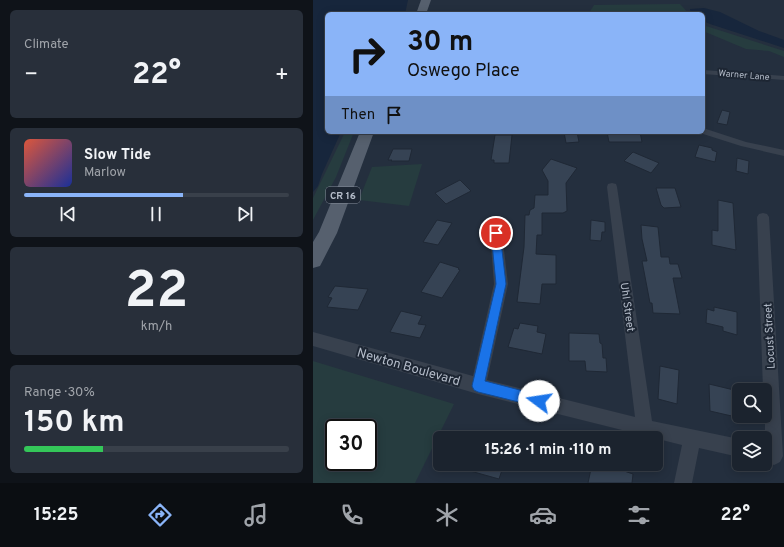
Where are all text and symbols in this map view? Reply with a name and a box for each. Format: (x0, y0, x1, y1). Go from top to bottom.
text: 30 m (407, 25, 473, 61)
icon: right (341, 28, 393, 80)
text: Climate (24, 37, 69, 53)
text: 22° (132, 57, 181, 94)
text: Oswego Place (407, 60, 520, 83)
text: − (24, 62, 38, 89)
text: + (275, 62, 289, 89)
street label: Warner Lane (718, 68, 770, 83)
icon: arrive (383, 104, 405, 126)
text: Then (341, 106, 375, 125)
text: Slow Tide (84, 146, 151, 165)
text: Marlow (84, 165, 126, 181)
road number: CR 16 (326, 187, 360, 203)
icon: previous (57, 203, 79, 225)
icon: pause (145, 203, 167, 225)
icon: next (234, 203, 256, 225)
pin (479, 216, 513, 250)
icon: arrive (485, 222, 507, 244)
text: 22 (125, 260, 188, 326)
street label: Uhl Street (617, 282, 637, 333)
street label: Locust Street (761, 303, 779, 369)
text: km/h (141, 319, 172, 335)
street label: Newton Boulevard (355, 346, 462, 390)
position arrow (518, 380, 560, 422)
map controls (732, 383, 772, 471)
button: search (732, 383, 772, 423)
text: Range · 30% (24, 385, 95, 401)
text: 150 km (24, 405, 125, 442)
speed limit sign: 30 (325, 419, 377, 471)
button: layers (732, 431, 772, 471)
text: 15:26 · 1 min · 110 m (485, 441, 611, 460)
icon: directions (146, 501, 174, 529)
icon: music (242, 501, 270, 529)
icon: phone (338, 501, 366, 529)
icon: climate (433, 501, 461, 529)
icon: car (529, 501, 557, 529)
icon: filters (625, 501, 653, 529)
text: 15:25 (34, 504, 78, 527)
text: 22° (721, 504, 750, 527)

